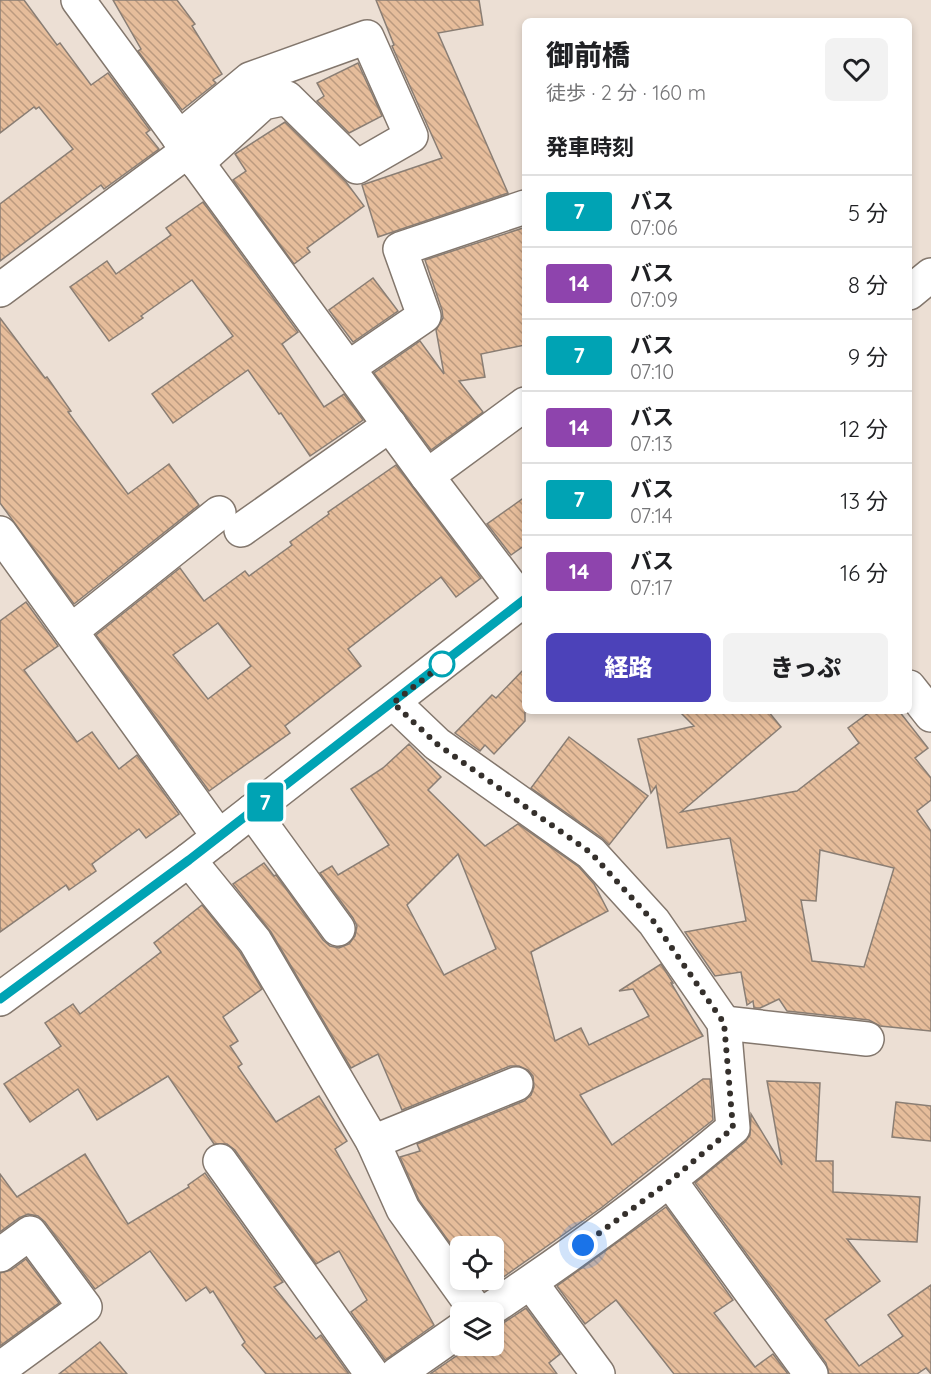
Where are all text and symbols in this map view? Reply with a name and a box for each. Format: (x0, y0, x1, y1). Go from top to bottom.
text: 御前橋 (546, 37, 630, 72)
button: heart (825, 38, 888, 101)
text: 徒歩 · 2 分 · 160 m (546, 80, 706, 105)
text: 発車時刻 (546, 133, 634, 161)
text: バス (630, 187, 674, 215)
text: 7 (573, 198, 585, 224)
text: 5 分 (848, 199, 888, 227)
text: 07:06 (630, 215, 677, 240)
text: バス (630, 259, 674, 287)
text: 14 (569, 270, 589, 296)
text: 8 分 (848, 271, 888, 299)
text: 07:09 (630, 287, 678, 312)
text: バス (630, 331, 674, 359)
text: 7 (573, 342, 585, 368)
text: 9 分 (848, 343, 888, 371)
text: 07:10 (630, 359, 674, 384)
text: バス (630, 403, 674, 431)
text: 14 (569, 414, 589, 440)
text: 12 分 (840, 415, 888, 443)
text: 07:13 (630, 431, 673, 456)
text: バス (630, 475, 674, 503)
text: 7 (573, 486, 585, 512)
text: 13 分 (840, 487, 888, 515)
text: 07:14 (630, 503, 672, 528)
text: バス (630, 547, 674, 575)
text: 14 (569, 558, 589, 584)
text: 16 分 (840, 559, 888, 587)
text: 07:17 (630, 575, 672, 600)
button: 経路 (546, 633, 711, 702)
button: きっぷ (723, 633, 888, 702)
unlabelled marker (429, 651, 455, 677)
line badge: 7 (246, 782, 284, 822)
text: 7 (259, 789, 271, 815)
your location (568, 1230, 598, 1260)
map controls (450, 1236, 504, 1356)
button: locate (450, 1236, 504, 1290)
button: layers (450, 1302, 504, 1356)

